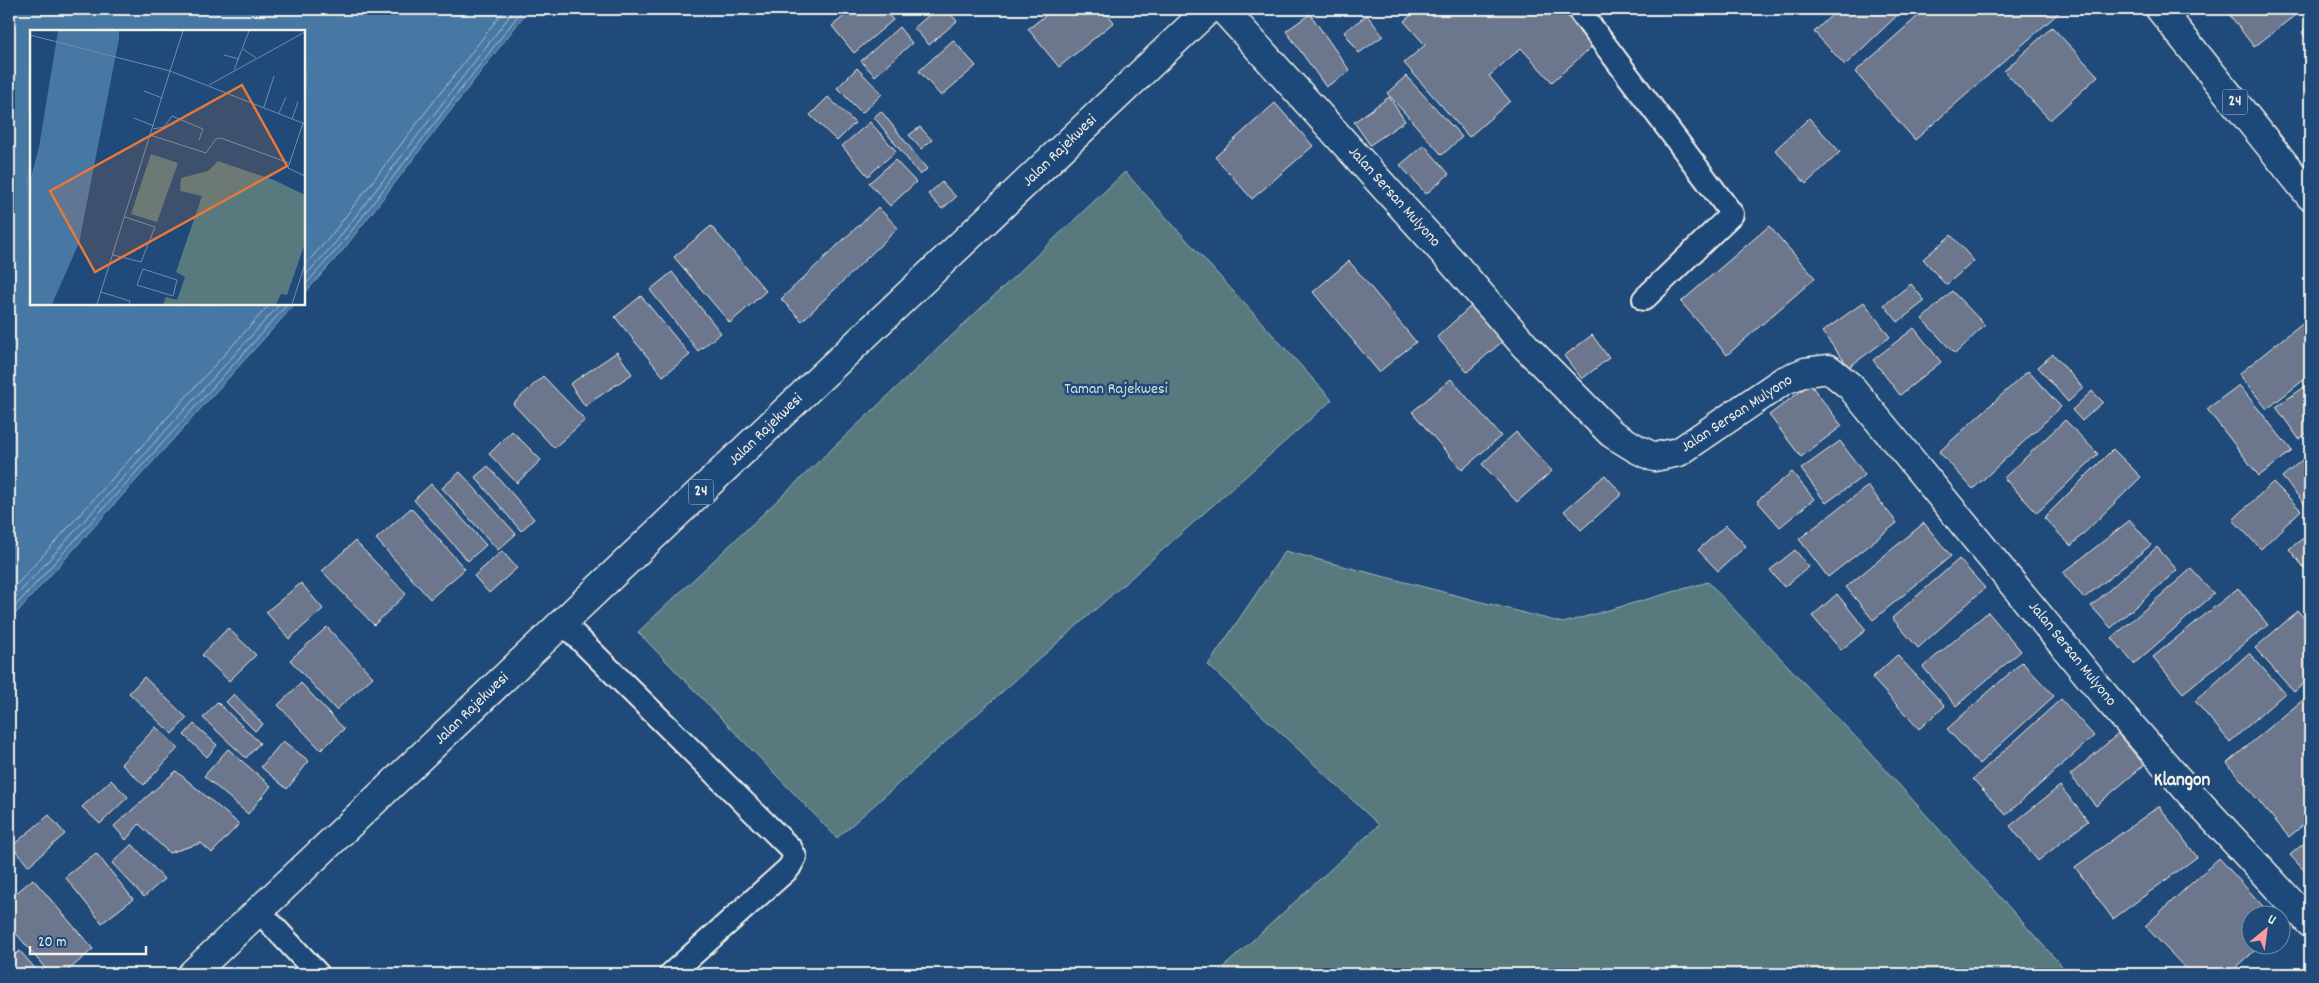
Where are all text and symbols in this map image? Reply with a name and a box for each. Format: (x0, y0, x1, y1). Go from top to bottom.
inset map (30, 30, 305, 305)
road number: 24 (2222, 90, 2248, 114)
street label: Jalan Rajekwesi (1018, 109, 1102, 193)
street label: Jalan Sersan Mulyono (1342, 141, 1446, 253)
street label: Jalan Sersan Mulyono (1677, 369, 1797, 459)
park label: Taman Rajekwesi (1064, 378, 1168, 401)
street label: Jalan Rajekwesi (724, 388, 808, 472)
road number: 24 (688, 480, 714, 504)
street label: Jalan Sersan Mulyono (2022, 597, 2122, 711)
street label: Jalan Rajekwesi (430, 667, 514, 751)
district label: Klangon (2154, 768, 2210, 795)
north arrow (2242, 906, 2292, 956)
text: U (2264, 910, 2279, 931)
scale bar (30, 923, 146, 955)
text: 20 m (38, 932, 66, 954)

